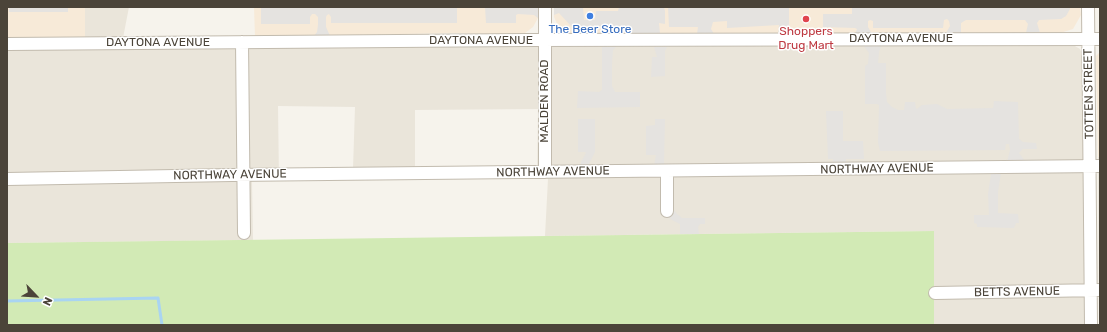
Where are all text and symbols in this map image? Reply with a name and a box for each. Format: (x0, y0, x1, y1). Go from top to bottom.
marker: The Beer Store (585, 11, 595, 21)
marker: Shoppers Drug Mart (801, 14, 811, 24)
place label: The Beer Store (549, 23, 631, 37)
place label: Shoppers Drug Mart (778, 25, 834, 53)
street label: DAYTONA AVENUE (849, 32, 953, 46)
street label: DAYTONA AVENUE (429, 34, 533, 48)
street label: DAYTONA AVENUE (106, 36, 210, 50)
street label: TOTTEN STREET (1081, 48, 1097, 140)
street label: MALDEN ROAD (538, 59, 552, 143)
street label: NORTHWAY AVENUE (820, 161, 934, 177)
street label: NORTHWAY AVENUE (496, 164, 610, 180)
street label: NORTHWAY AVENUE (173, 167, 287, 183)
north arrow (16, 276, 56, 316)
street label: BETTS AVENUE (974, 284, 1060, 300)
text: N (40, 295, 55, 308)

